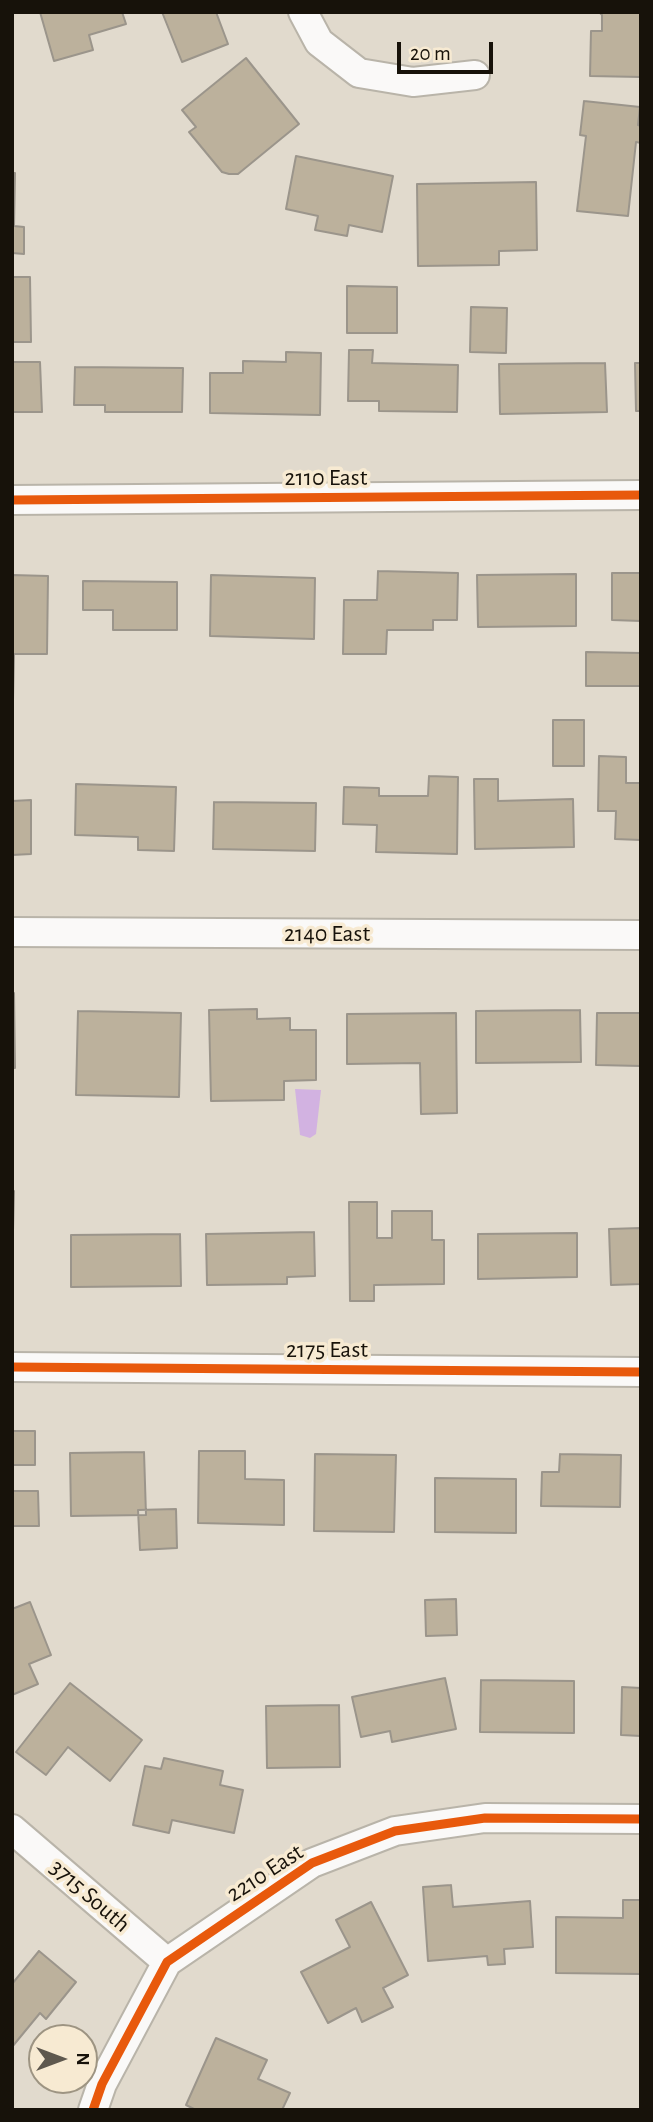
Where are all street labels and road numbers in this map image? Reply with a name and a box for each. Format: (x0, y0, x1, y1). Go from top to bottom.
street label: 2110 East (285, 464, 367, 492)
street label: 2140 East (284, 920, 370, 948)
street label: 2175 East (286, 1336, 368, 1364)
street label: 2210 East (221, 1838, 309, 1908)
street label: 3715 South (44, 1853, 136, 1939)

